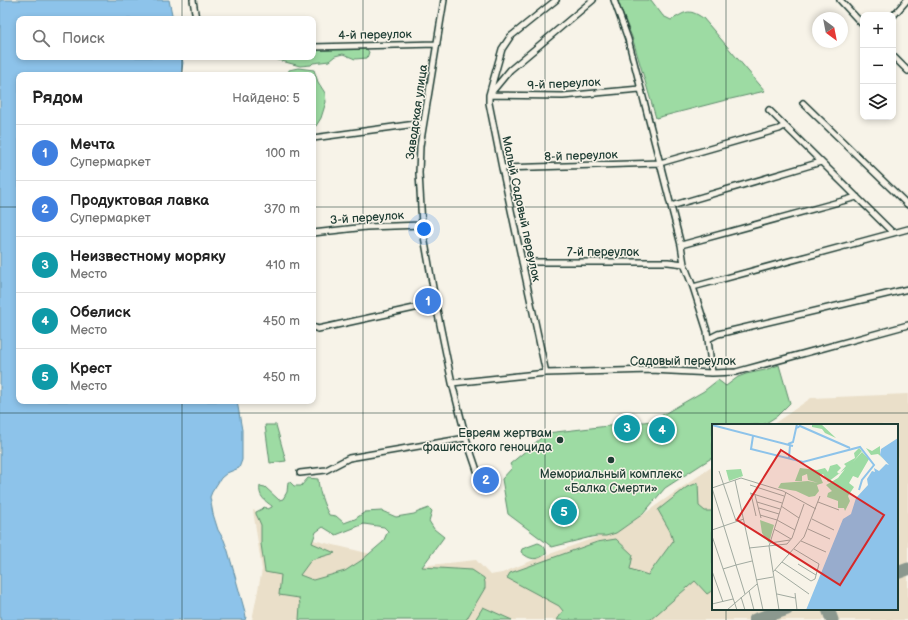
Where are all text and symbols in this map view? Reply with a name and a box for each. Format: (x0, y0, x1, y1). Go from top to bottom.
north arrow (812, 12, 848, 48)
map controls (860, 12, 896, 120)
button: + (860, 12, 896, 48)
search box (16, 16, 316, 60)
icon: search (30, 27, 52, 49)
street label: 4-й переулок (338, 27, 413, 43)
text: Поиск (62, 29, 105, 48)
button: − (860, 48, 896, 84)
street label: Заводская улица (403, 63, 431, 161)
street label: 9-й переулок (527, 75, 602, 93)
button: layers (860, 84, 896, 120)
text: Рядом (32, 88, 83, 108)
text: Найдено: 5 (232, 90, 300, 106)
text: Мечта (70, 135, 115, 154)
street label: Малый Садовый переулок (498, 135, 544, 284)
text: 1 (42, 145, 48, 161)
text: 100 m (265, 145, 300, 161)
street label: 8-й переулок (544, 147, 619, 165)
text: Супермаркет (70, 154, 151, 170)
text: Продуктовая лавка (70, 191, 209, 210)
text: 2 (41, 201, 49, 217)
text: 370 m (264, 201, 300, 217)
street label: 3-й переулок (330, 208, 405, 228)
text: Супермаркет (70, 210, 151, 226)
your location (414, 219, 434, 239)
street label: 7-й переулок (567, 245, 640, 260)
text: Неизвестному моряку (70, 247, 226, 266)
text: 3 (41, 257, 49, 273)
text: 410 m (265, 257, 300, 273)
text: Место (70, 266, 107, 282)
pin: 1 (415, 286, 441, 316)
text: Обелиск (70, 303, 131, 322)
text: 4 (41, 313, 49, 329)
text: 450 m (263, 313, 300, 329)
text: Место (70, 322, 107, 338)
street label: Садовый переулок (630, 354, 737, 369)
text: Крест (70, 359, 112, 378)
text: 5 (41, 369, 49, 385)
text: 450 m (263, 369, 300, 385)
text: Место (70, 378, 107, 394)
pin: 3 (614, 413, 640, 443)
pin: 4 (649, 415, 675, 445)
inset map (712, 424, 898, 610)
place label: Евреям жертвам фашистского геноцида (423, 426, 552, 455)
marker: Евреям жертвам фашистского геноцида (555, 435, 565, 445)
marker: Мемориальный комплекс «Балка Смерти» (606, 455, 616, 465)
pin: 2 (473, 465, 499, 495)
place label: Мемориальный комплекс «Балка Смерти» (540, 467, 682, 496)
pin: 5 (551, 497, 577, 527)

